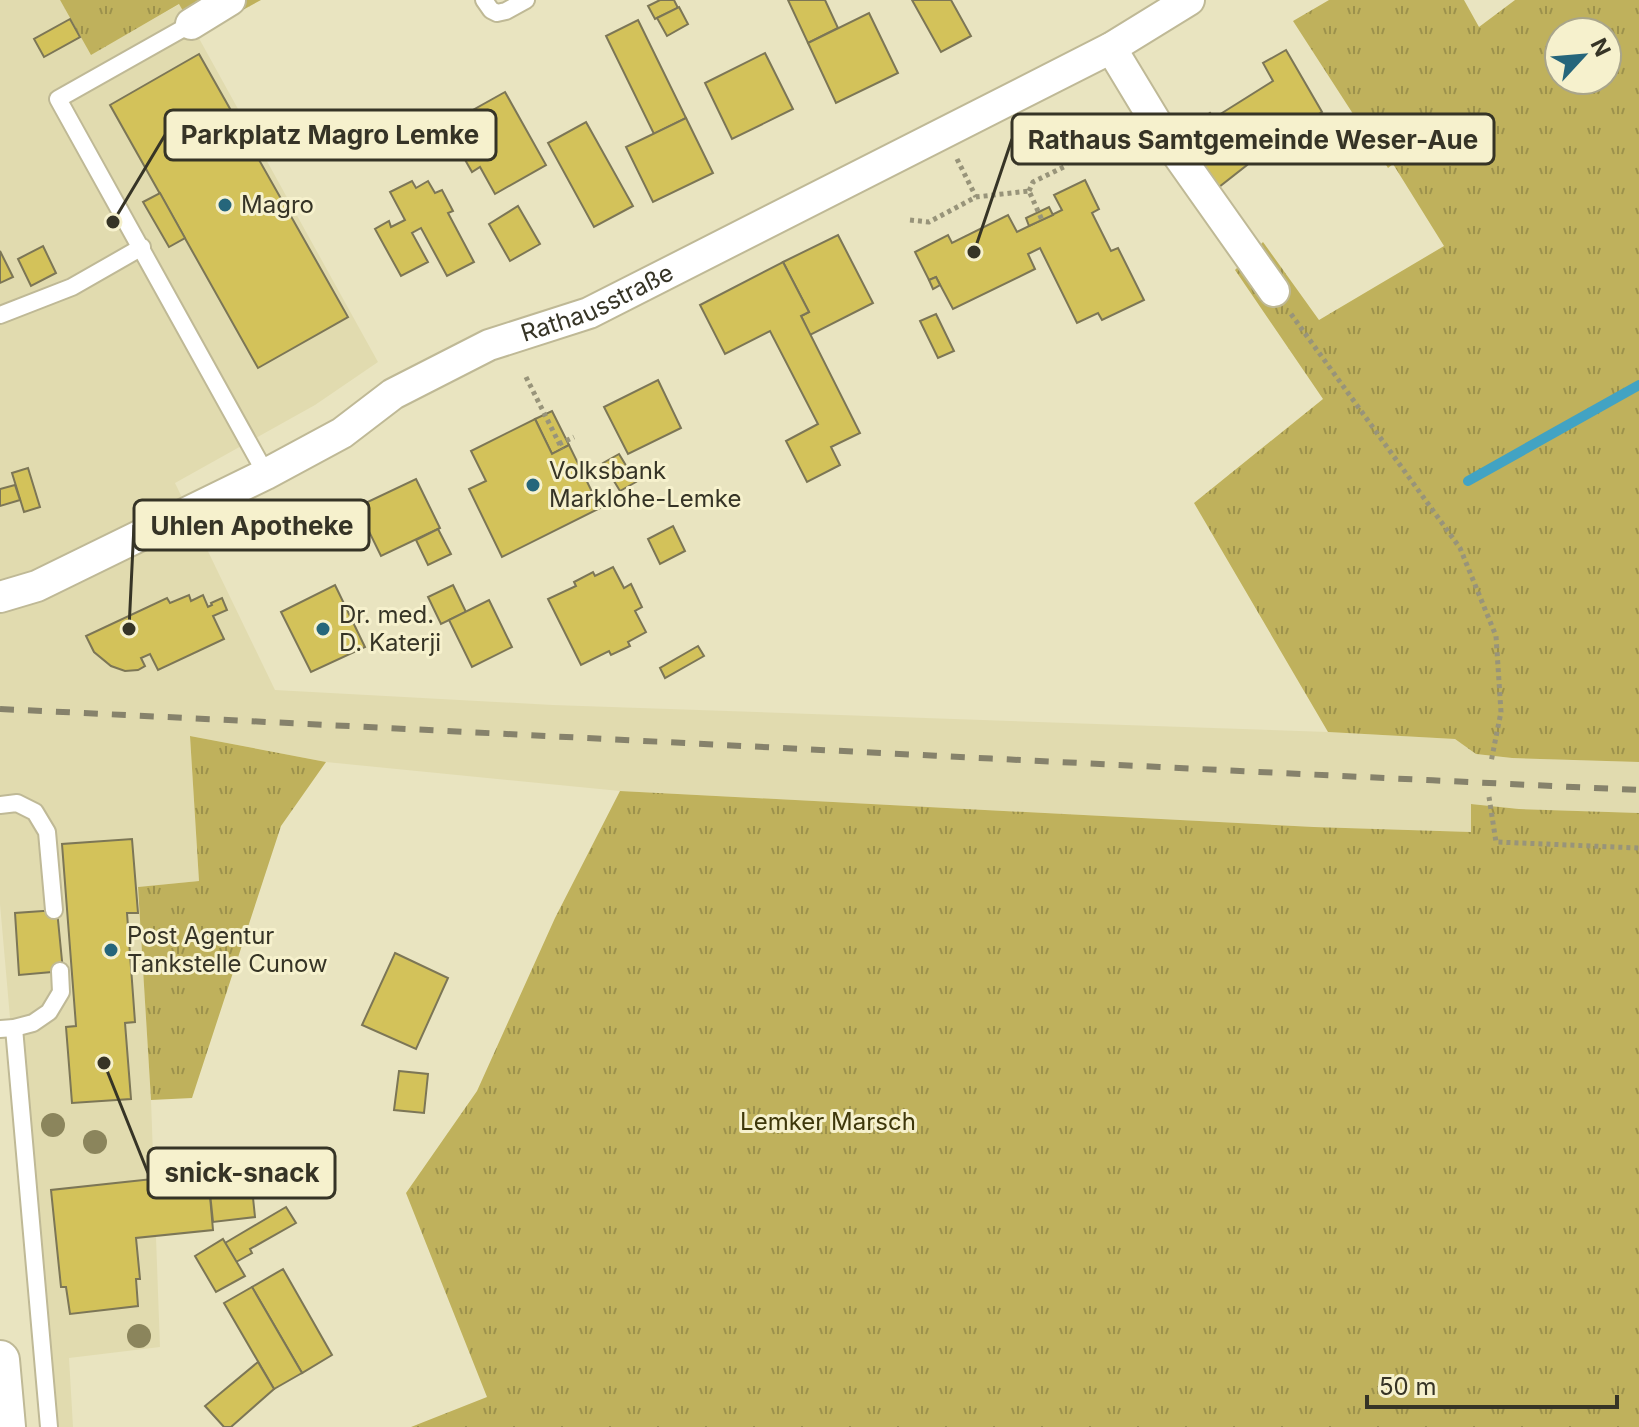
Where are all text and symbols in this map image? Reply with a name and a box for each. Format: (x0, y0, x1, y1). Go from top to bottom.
north arrow (1543, 16, 1623, 96)
text: N (1586, 34, 1616, 60)
callout: Parkplatz Magro Lemke (165, 110, 496, 160)
callout: Rathaus Samtgemeinde Weser-Aue (1012, 114, 1494, 164)
text: Parkplatz Magro Lemke (181, 119, 479, 150)
text: Rathaus Samtgemeinde Weser-Aue (1028, 124, 1478, 155)
place label: Magro (241, 190, 314, 219)
marker: Magro (216, 196, 234, 214)
street label: Rathausstraße (517, 258, 678, 348)
place label: Volksbank Marklohe-Lemke (549, 456, 741, 513)
marker: Volksbank Marklohe-Lemke (524, 476, 542, 494)
callout: Uhlen Apotheke (134, 500, 369, 550)
text: Uhlen Apotheke (150, 510, 354, 541)
place label: Dr. med. D. Katerji (339, 600, 441, 657)
marker: Dr. med. D. Katerji (314, 620, 332, 638)
place label: Post Agentur Tankstelle Cunow (127, 921, 328, 978)
marker: Post Agentur Tankstelle Cunow (102, 941, 120, 959)
park label: Lemker Marsch (740, 1107, 916, 1136)
callout: snick-snack (148, 1148, 335, 1198)
text: snick-snack (164, 1157, 320, 1188)
scale bar (1367, 1359, 1617, 1409)
text: 50 m (1379, 1372, 1437, 1401)

